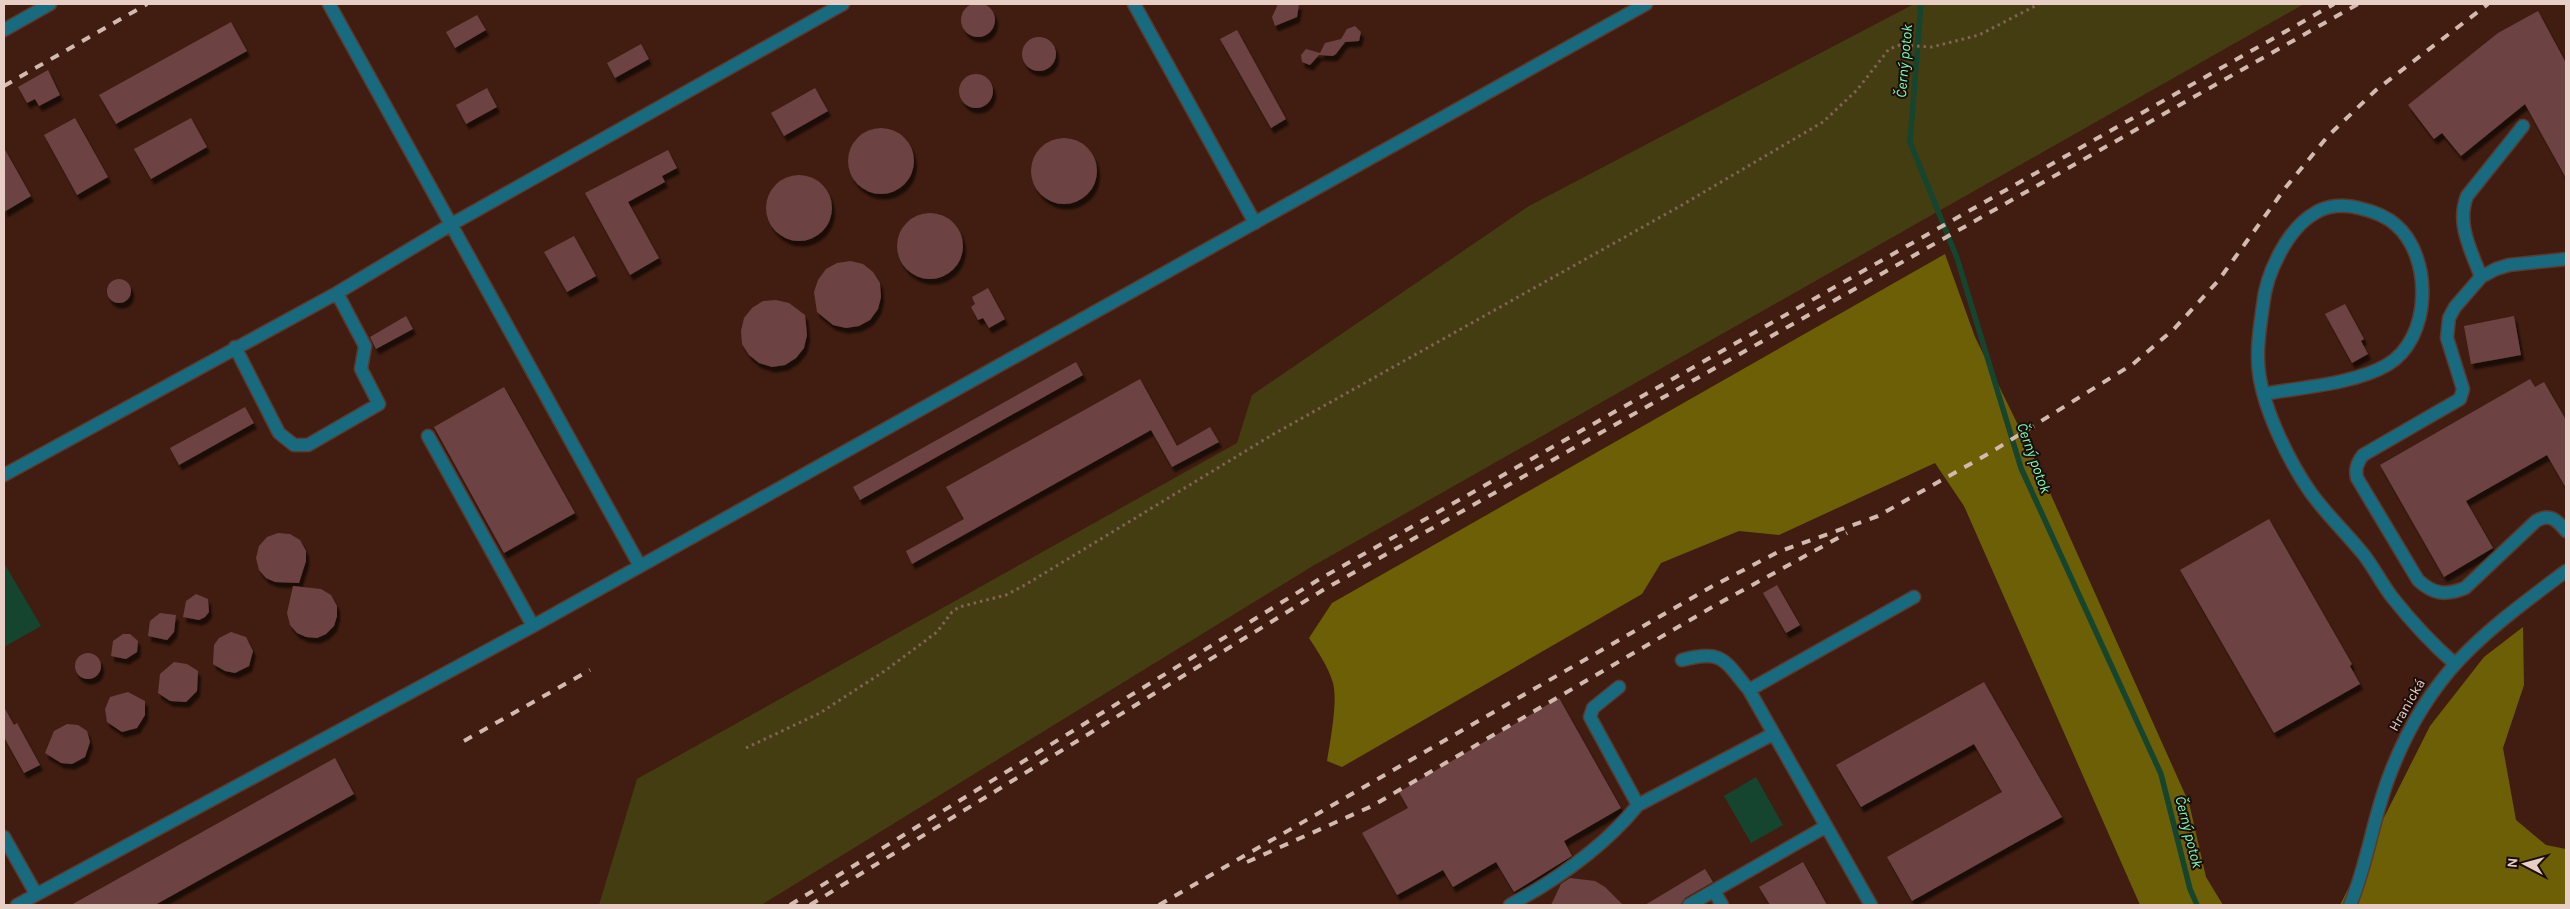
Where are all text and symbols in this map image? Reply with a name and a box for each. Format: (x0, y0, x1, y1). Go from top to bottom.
water label: Černý potok (1892, 23, 1916, 99)
water label: Černý potok (2013, 420, 2055, 496)
street label: Hranická (2385, 676, 2429, 734)
water label: Černý potok (2171, 794, 2207, 870)
north arrow (2500, 839, 2550, 889)
text: N (2504, 857, 2522, 869)

